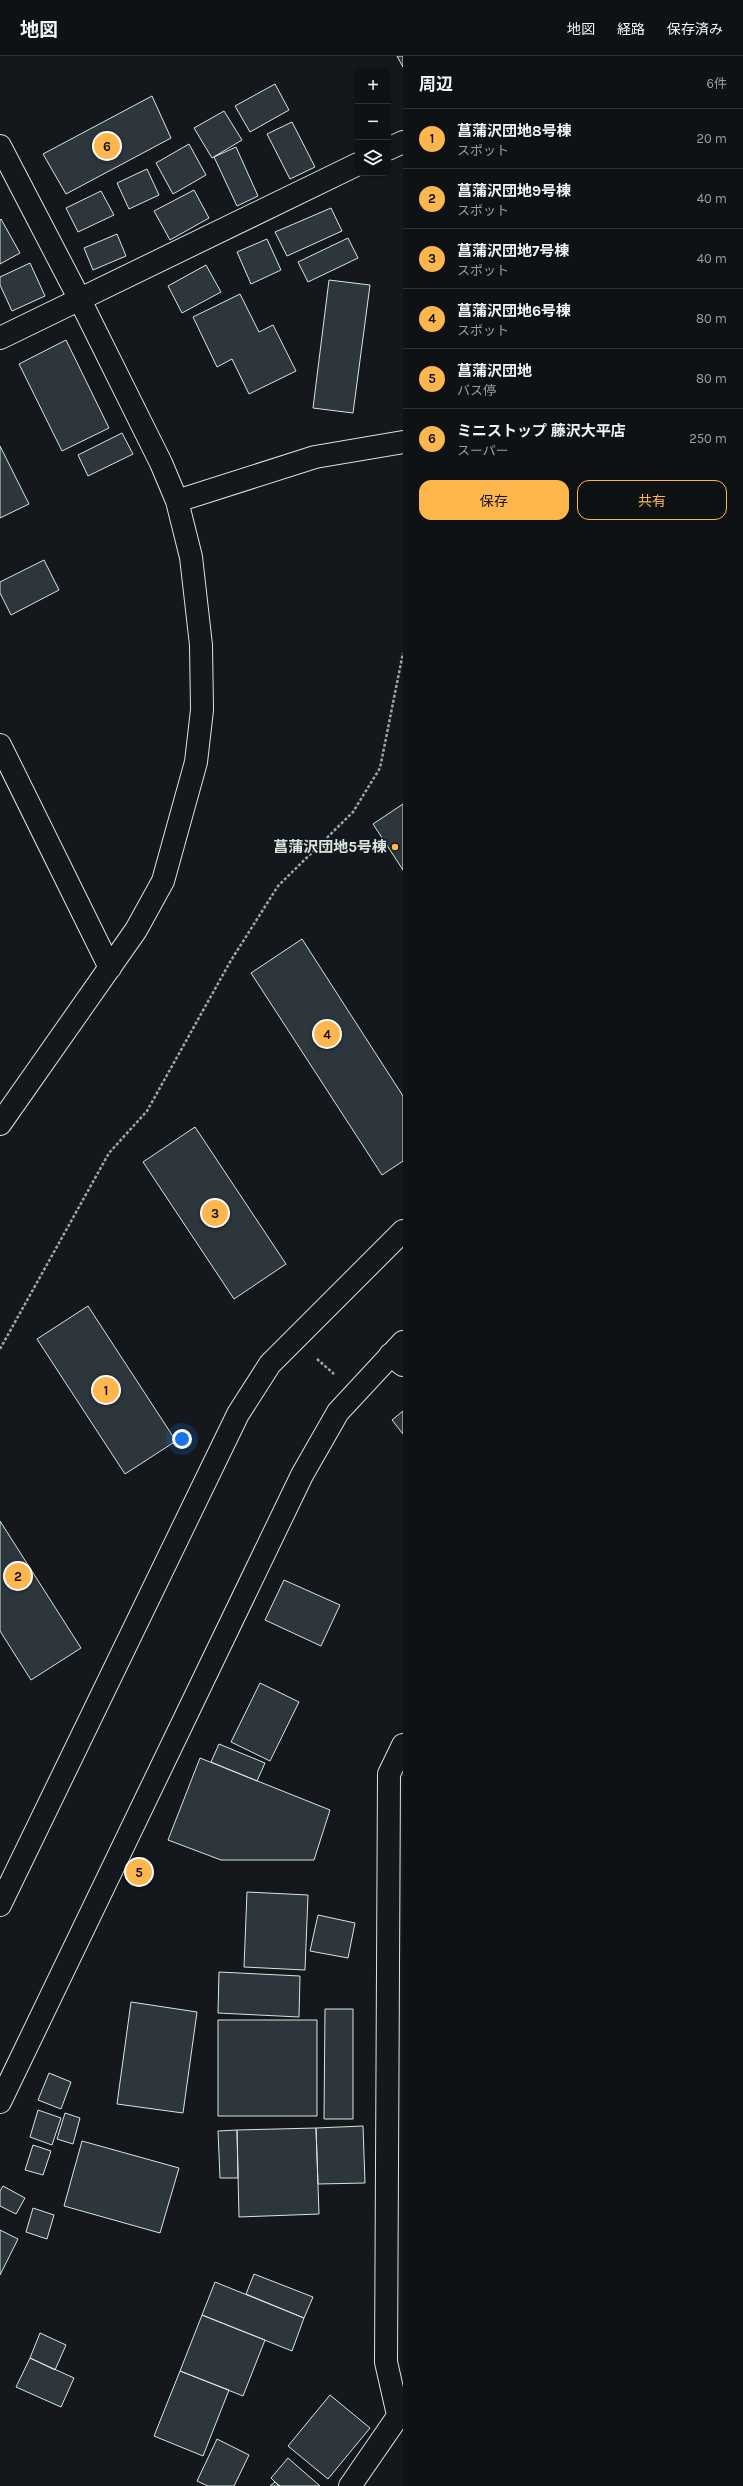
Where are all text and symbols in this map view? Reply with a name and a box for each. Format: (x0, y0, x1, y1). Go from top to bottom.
text: 地図 (20, 19, 58, 41)
text: 地図 (567, 21, 595, 38)
text: 経路 (617, 21, 645, 38)
text: 保存済み (667, 21, 723, 38)
map controls (355, 68, 391, 176)
button: + (355, 68, 391, 104)
text: 周辺 (419, 74, 453, 94)
text: 6件 (707, 76, 727, 91)
button: − (355, 104, 391, 140)
text: 菖蒲沢団地8号棟 (457, 122, 572, 140)
pin: 6 (94, 131, 120, 161)
text: 1 (430, 131, 434, 146)
text: 20 m (697, 131, 727, 146)
button: layers (355, 140, 391, 176)
text: スポット (457, 143, 509, 158)
text: 菖蒲沢団地9号棟 (457, 182, 571, 200)
text: 2 (428, 191, 436, 206)
text: 40 m (697, 191, 727, 206)
text: スポット (457, 203, 509, 218)
text: 菖蒲沢団地7号棟 (457, 242, 569, 260)
text: 3 (428, 251, 436, 266)
text: 40 m (697, 251, 727, 266)
text: スポット (457, 263, 509, 278)
text: 菖蒲沢団地6号棟 (457, 302, 571, 320)
text: 4 (428, 311, 436, 326)
text: 80 m (696, 311, 727, 326)
text: スポット (457, 323, 509, 338)
text: 菖蒲沢団地 (457, 362, 532, 380)
text: 5 (428, 371, 436, 386)
text: 80 m (696, 371, 727, 386)
text: バス停 (457, 383, 496, 398)
text: ミニストップ 藤沢大平店 (457, 422, 626, 440)
text: 6 (428, 431, 436, 446)
text: 250 m (689, 431, 727, 446)
text: スーパー (457, 443, 509, 458)
button: 保存 (419, 480, 569, 520)
button: 共有 (577, 480, 727, 520)
place label: 菖蒲沢団地5号棟 (273, 838, 387, 856)
marker: 菖蒲沢団地5号棟 (390, 842, 400, 852)
pin: 4 (314, 1019, 340, 1049)
pin: 3 (202, 1198, 228, 1228)
pin: 1 (93, 1375, 119, 1405)
your location (172, 1429, 192, 1449)
pin: 2 (5, 1561, 31, 1591)
pin: 5 (126, 1857, 152, 1887)

